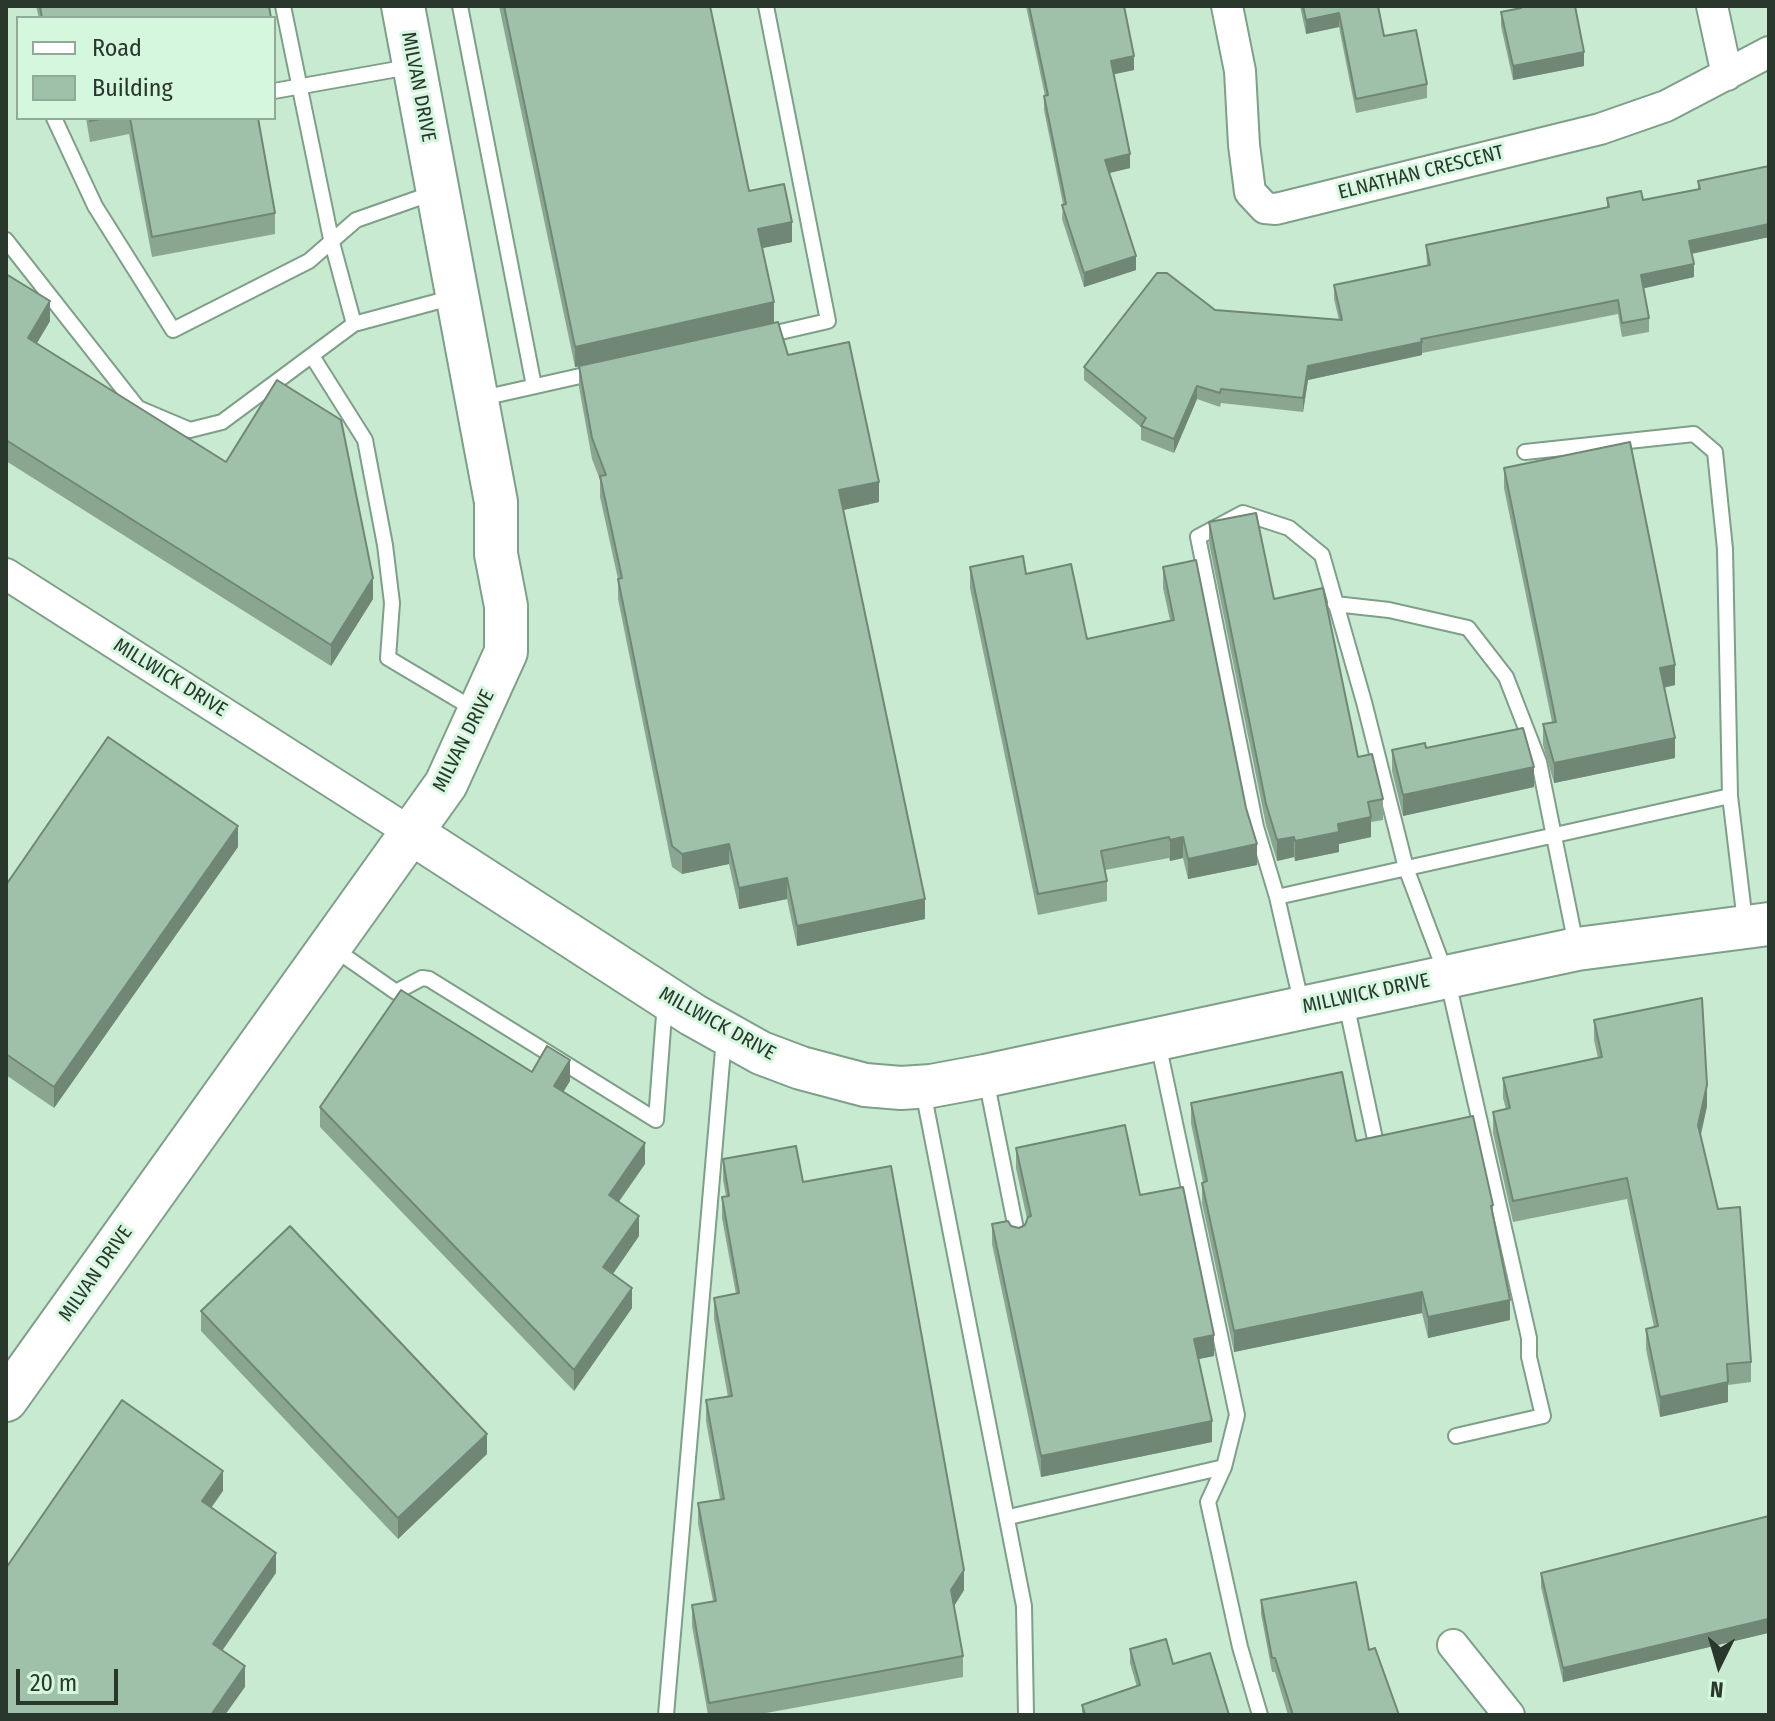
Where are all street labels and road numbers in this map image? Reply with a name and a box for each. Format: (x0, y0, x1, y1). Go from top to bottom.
street label: MILVAN DRIVE (396, 30, 440, 144)
street label: ELNATHAN CRESCENT (1336, 141, 1506, 205)
street label: MILLWICK DRIVE (109, 634, 231, 722)
street label: MILVAN DRIVE (428, 686, 500, 796)
street label: MILLWICK DRIVE (1300, 969, 1432, 1019)
street label: MILLWICK DRIVE (655, 982, 779, 1066)
street label: MILVAN DRIVE (54, 1221, 138, 1327)

